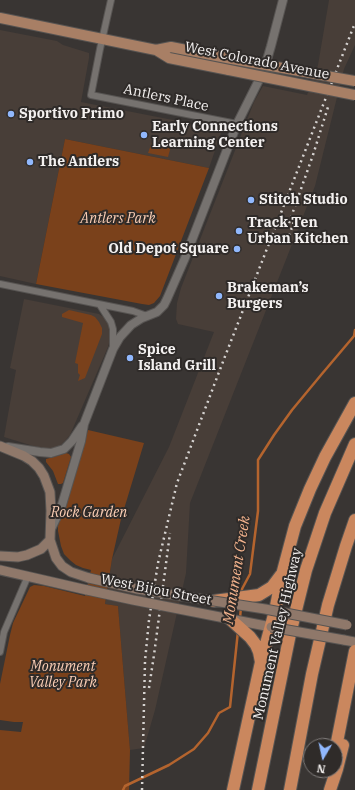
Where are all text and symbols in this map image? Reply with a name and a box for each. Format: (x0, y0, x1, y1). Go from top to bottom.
street label: West Colorado Avenue (183, 39, 331, 83)
street label: Antlers Place (122, 81, 210, 115)
place label: Sportivo Primo (19, 106, 124, 122)
marker: Sportivo Primo (6, 109, 16, 119)
place label: Early Connections Learning Center (152, 119, 278, 152)
marker: Early Connections Learning Center (139, 130, 149, 140)
place label: The Antlers (38, 154, 119, 170)
marker: The Antlers (25, 157, 35, 167)
place label: Stitch Studio (259, 192, 348, 208)
marker: Stitch Studio (246, 195, 256, 205)
park label: Antlers Park (80, 211, 156, 227)
place label: Track Ten Urban Kitchen (247, 215, 349, 248)
marker: Track Ten Urban Kitchen (234, 226, 244, 236)
place label: Old Depot Square (108, 241, 229, 257)
marker: Old Depot Square (232, 244, 242, 254)
place label: Brakeman’s Burgers (227, 280, 309, 312)
marker: Brakeman’s Burgers (214, 291, 224, 301)
place label: Spice Island Grill (138, 342, 216, 374)
marker: Spice Island Grill (125, 353, 135, 363)
park label: Rock Garden (51, 505, 127, 521)
water label: Monument Creek (220, 515, 254, 625)
street label: Monument Valley Highway (250, 547, 306, 721)
street label: West Bijou Street (99, 571, 213, 609)
park label: Monument Valley Park (29, 659, 97, 692)
north arrow (303, 738, 343, 778)
text: N (316, 761, 327, 776)

